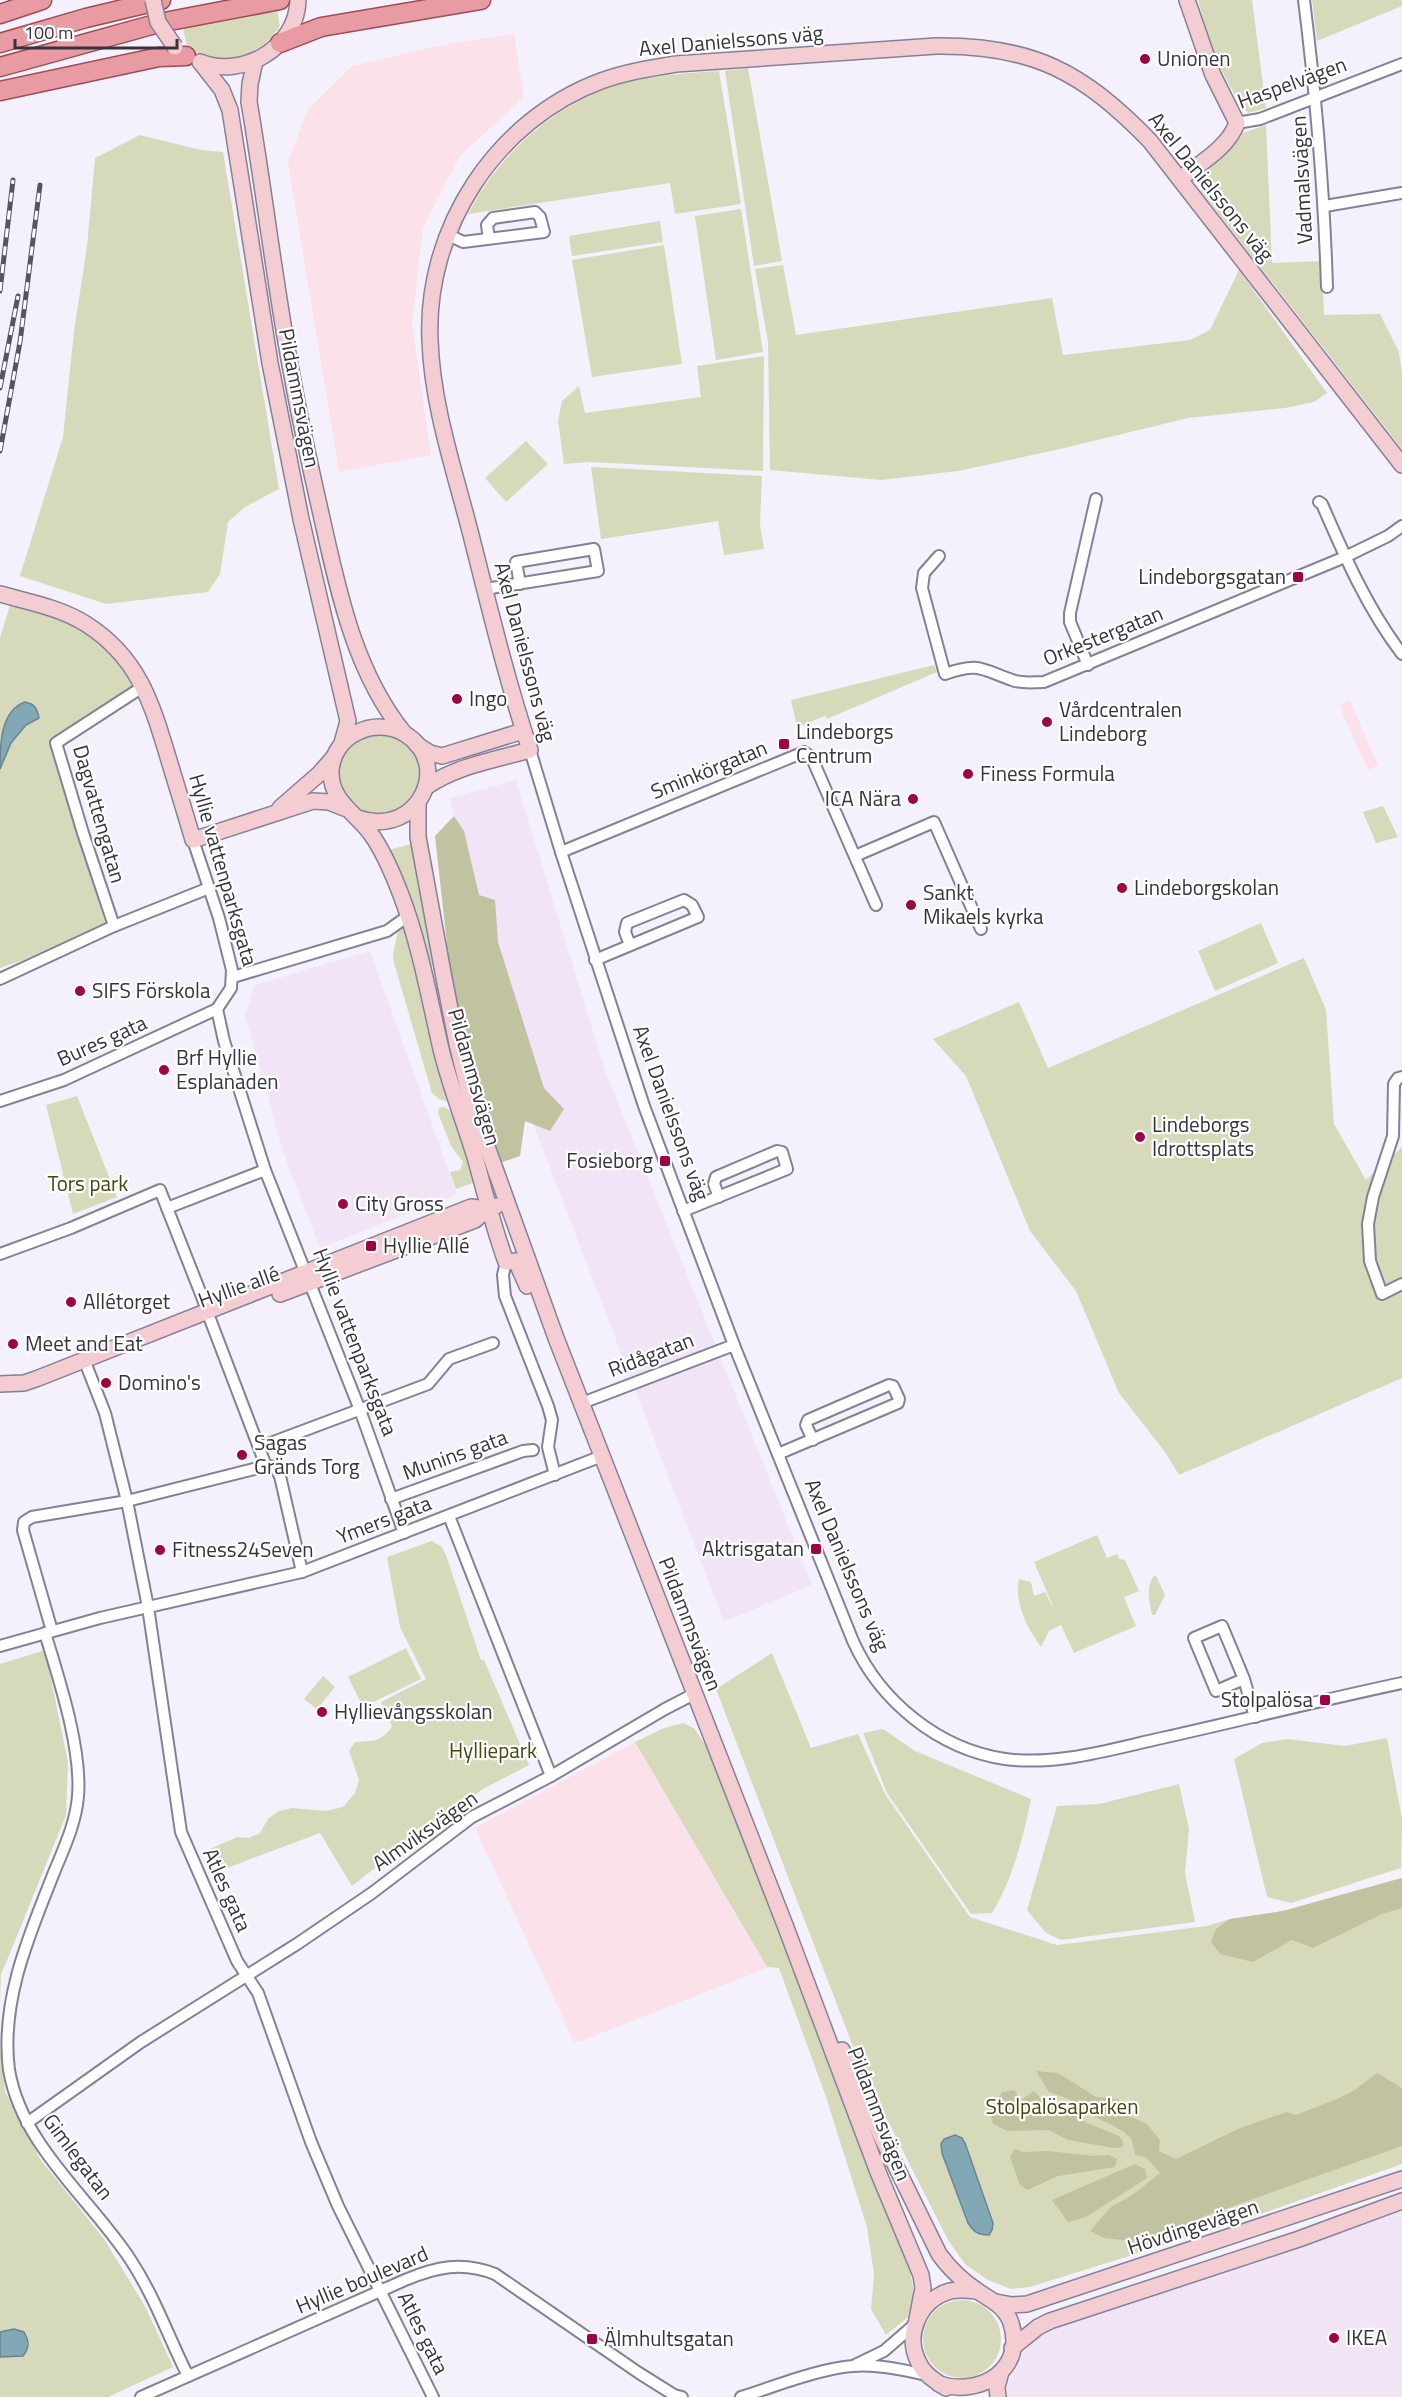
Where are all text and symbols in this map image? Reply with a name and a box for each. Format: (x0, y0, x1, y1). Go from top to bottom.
scale bar (15, 12, 177, 50)
street label: Axel Danielssons väg (637, 16, 825, 64)
text: 100 m (24, 19, 73, 46)
place label: Unionen (1157, 42, 1231, 74)
street label: Haspelvägen (1233, 48, 1351, 117)
marker: Unionen (1138, 52, 1152, 66)
street label: Axel Danielssons väg (1141, 105, 1282, 268)
street label: Vadmalsvägen (1282, 115, 1320, 245)
street label: Pildammsvägen (271, 325, 329, 470)
street label: Axel Danielssons väg (487, 558, 565, 745)
place label: Lindeborgsgatan (1138, 560, 1286, 592)
marker: Lindeborgsgatan (1291, 570, 1305, 584)
street label: Orkestergatan (1038, 596, 1167, 674)
place label: Ingo (469, 682, 507, 714)
marker: Ingo (450, 692, 464, 706)
place label: Vårdcentralen Lindeborg (1059, 693, 1182, 749)
place label: Lindeborgs Centrum (796, 715, 893, 771)
marker: Vårdcentralen Lindeborg (1040, 715, 1054, 729)
street label: Sminkörgatan (645, 731, 772, 807)
marker: Lindeborgs Centrum (777, 737, 791, 751)
street label: Dagvattengatan (65, 741, 135, 887)
place label: Finess Formula (980, 757, 1115, 789)
marker: Finess Formula (961, 767, 975, 781)
street label: Hyllie vattenparksgata (181, 770, 267, 970)
place label: ICA Nära (825, 782, 901, 814)
marker: ICA Nära (906, 792, 920, 806)
place label: Lindeborgskolan (1134, 871, 1279, 903)
place label: Sankt Mikaels kyrka (923, 876, 1044, 932)
marker: Lindeborgskolan (1115, 881, 1129, 895)
marker: Sankt Mikaels kyrka (904, 898, 918, 912)
place label: SIFS Förskola (92, 974, 211, 1006)
marker: SIFS Förskola (73, 984, 87, 998)
street label: Pildammsvägen (440, 1004, 510, 1149)
street label: Bures gata (52, 1006, 152, 1074)
street label: Axel Danielssons väg (625, 1020, 719, 1205)
place label: Brf Hyllie Esplanaden (176, 1041, 279, 1097)
marker: Brf Hyllie Esplanaden (157, 1063, 171, 1077)
place label: Lindeborgs Idrottsplats (1152, 1108, 1254, 1164)
marker: Lindeborgs Idrottsplats (1133, 1130, 1147, 1144)
place label: Fosieborg (566, 1144, 653, 1176)
marker: Fosieborg (658, 1154, 672, 1168)
park label: Tors park (48, 1167, 128, 1199)
place label: City Gross (355, 1187, 444, 1219)
marker: City Gross (336, 1197, 350, 1211)
place label: Hyllie Allé (383, 1229, 470, 1261)
marker: Hyllie Allé (364, 1239, 378, 1253)
street label: Hyllie vattenparksgata (305, 1243, 407, 1441)
street label: Hyllie allé (193, 1257, 284, 1316)
place label: Allétorget (83, 1285, 171, 1317)
marker: Allétorget (64, 1295, 78, 1309)
street label: Ridågatan (603, 1323, 698, 1385)
place label: Meet and Eat (25, 1327, 143, 1359)
marker: Meet and Eat (6, 1337, 20, 1351)
place label: Domino's (118, 1366, 201, 1398)
marker: Domino's (99, 1376, 113, 1390)
street label: Munins gata (398, 1420, 512, 1488)
place label: Sagas Gränds Torg (254, 1426, 360, 1482)
marker: Sagas Gränds Torg (235, 1448, 249, 1462)
street label: Axel Danielssons väg (797, 1473, 899, 1656)
street label: Ymers gata (332, 1486, 436, 1552)
place label: Aktrisgatan (702, 1532, 804, 1564)
place label: Fitness24Seven (172, 1533, 314, 1565)
marker: Aktrisgatan (809, 1542, 823, 1556)
marker: Fitness24Seven (153, 1543, 167, 1557)
street label: Pildammsvägen (651, 1552, 731, 1695)
place label: Stolpalösa (1221, 1683, 1313, 1715)
marker: Stolpalösa (1318, 1693, 1332, 1707)
place label: Hyllievångsskolan (334, 1695, 493, 1727)
marker: Hyllievångsskolan (315, 1705, 329, 1719)
park label: Hylliepark (449, 1734, 537, 1766)
street label: Almviksvägen (365, 1782, 484, 1878)
street label: Atles gata (195, 1843, 261, 1937)
street label: Pildammsvägen (840, 2042, 920, 2185)
park label: Stolpalösaparken (986, 2090, 1138, 2122)
street label: Gimlegatan (36, 2106, 122, 2206)
street label: Hövdingevägen (1123, 2190, 1262, 2262)
street label: Hyllie boulevard (290, 2237, 433, 2321)
street label: Atles gata (390, 2286, 458, 2380)
place label: IKEA (1346, 2321, 1388, 2353)
place label: Älmhultsgatan (604, 2322, 734, 2354)
marker: IKEA (1327, 2331, 1341, 2345)
marker: Älmhultsgatan (585, 2332, 599, 2346)

